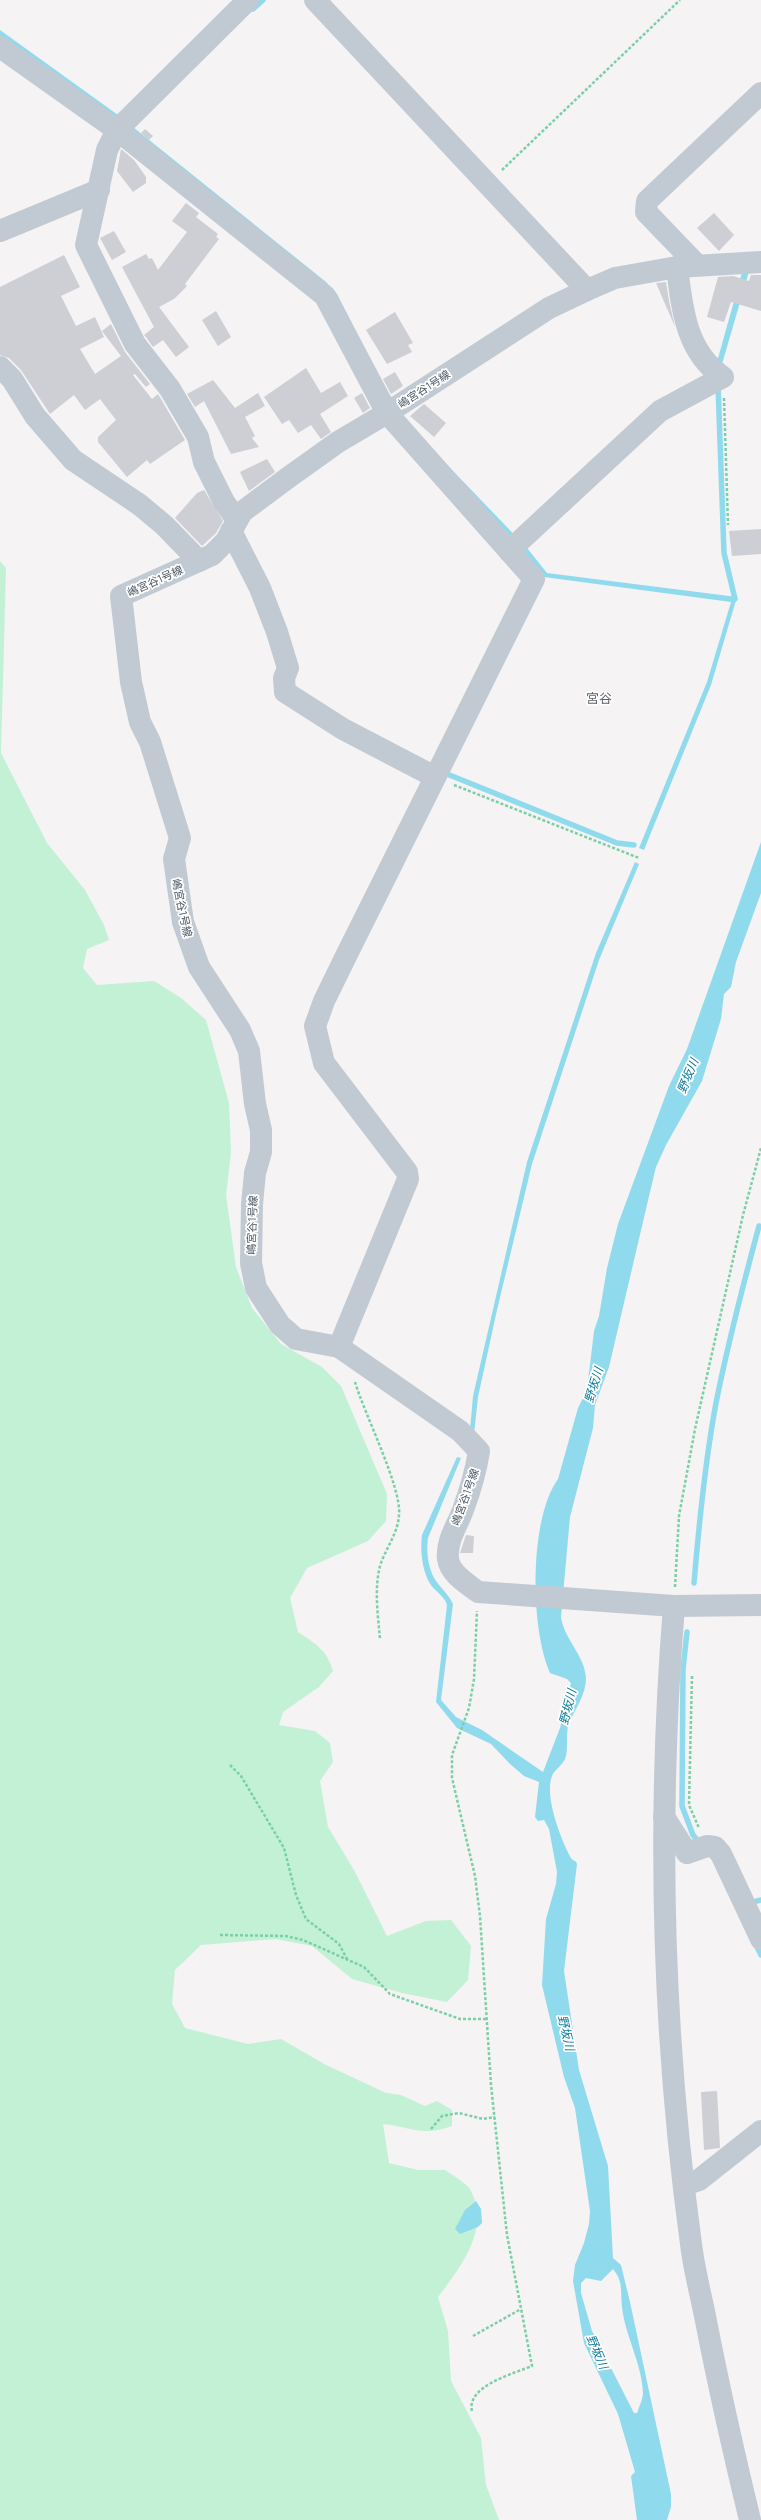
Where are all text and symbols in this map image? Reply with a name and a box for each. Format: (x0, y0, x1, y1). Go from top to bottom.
street label: 嶋宮谷1号線 (395, 366, 453, 411)
street label: 嶋宮谷1号線 (125, 562, 185, 599)
district label: 宮谷 (586, 689, 612, 707)
street label: 嶋宮谷1号線 (169, 877, 196, 938)
water label: 野坂川 (673, 1054, 703, 1096)
street label: 嶋宮谷1号線 (243, 1195, 260, 1255)
water label: 野坂川 (580, 1363, 607, 1405)
street label: 嶋宮谷1号線 (447, 1466, 482, 1527)
water label: 野坂川 (555, 1685, 581, 1726)
water label: 野坂川 (554, 2013, 579, 2054)
water label: 野坂川 (583, 2332, 613, 2374)

